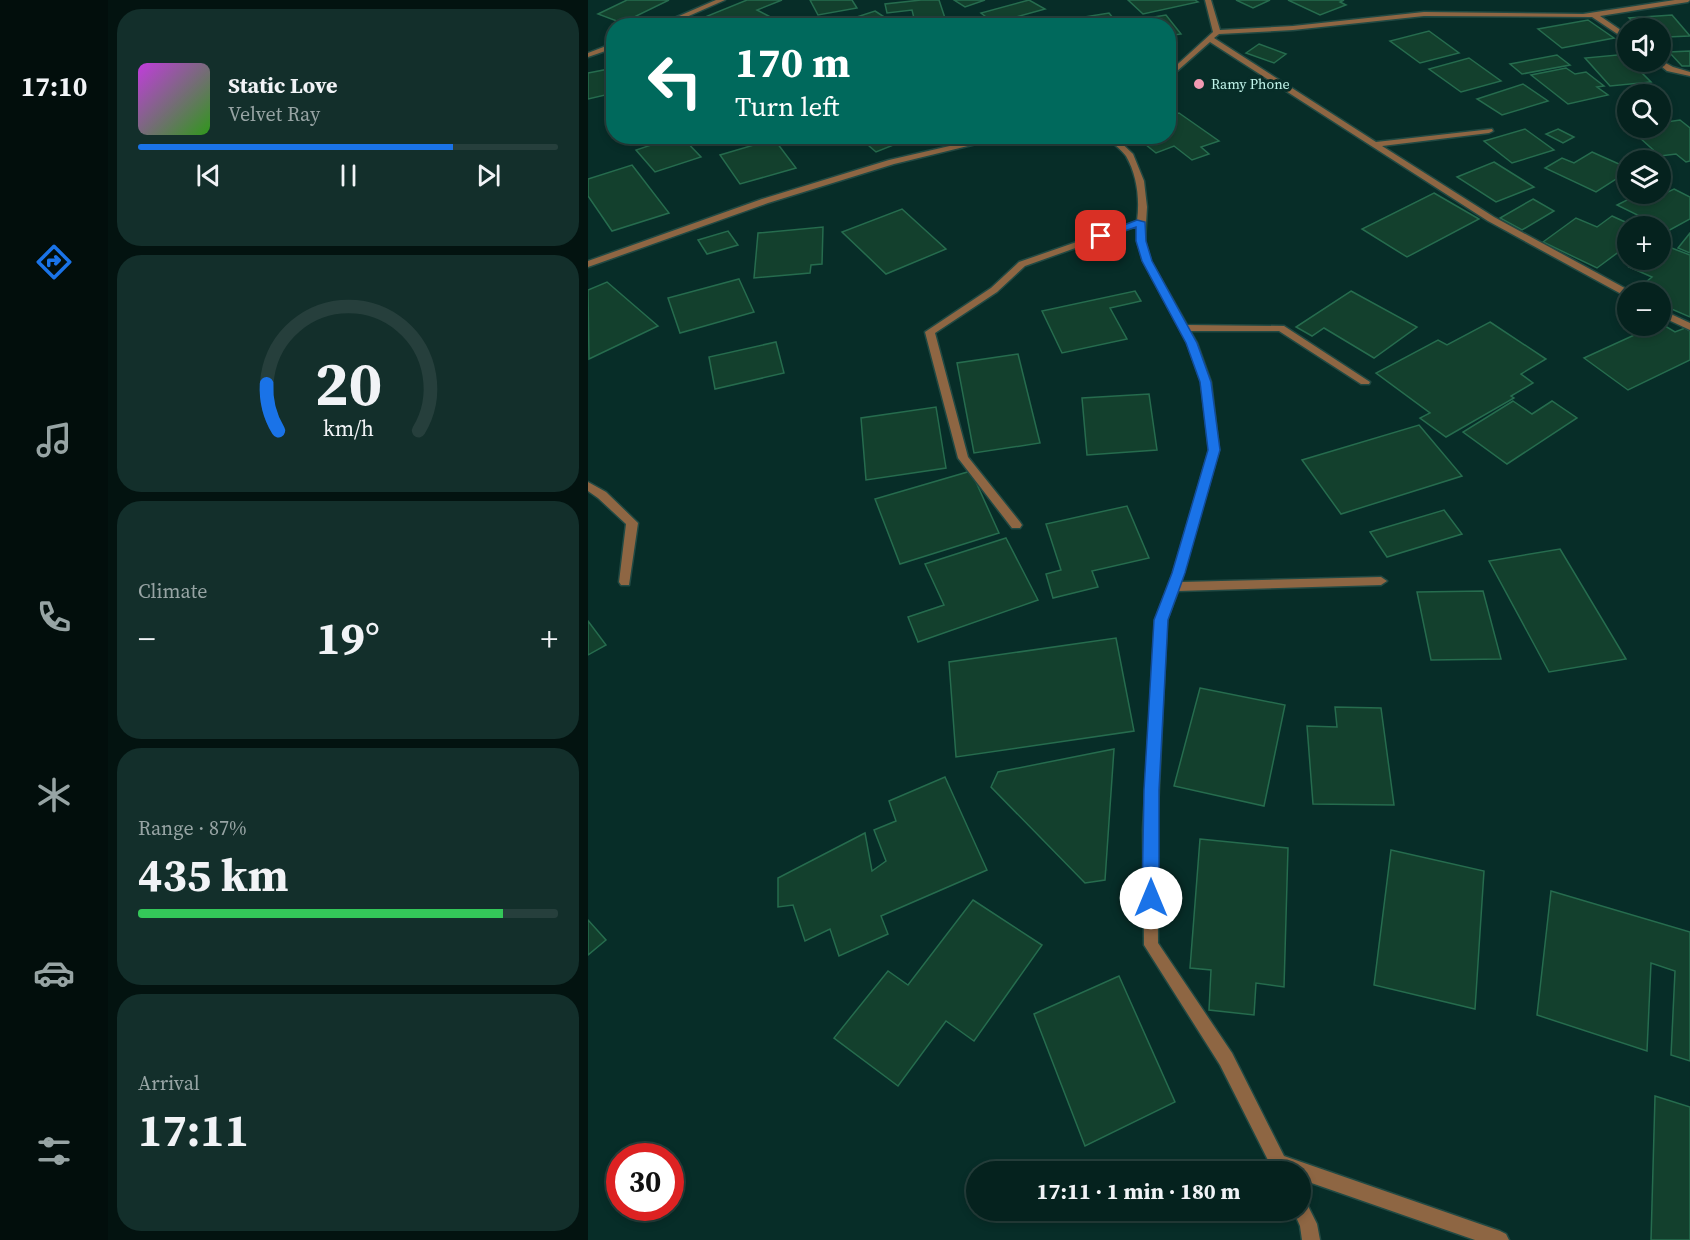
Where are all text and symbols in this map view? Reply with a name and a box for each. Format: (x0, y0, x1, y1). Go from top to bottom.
map controls (1617, 18, 1671, 336)
button: sound (1617, 18, 1671, 72)
text: 170 m (735, 33, 850, 91)
icon: left (636, 42, 714, 120)
text: 17:10 (21, 68, 87, 105)
text: Static Love (228, 70, 338, 100)
place label: Ramy Phone (1211, 74, 1290, 94)
marker: Ramy Phone (1192, 77, 1206, 91)
button: search (1617, 84, 1671, 138)
text: Turn left (735, 88, 839, 125)
text: Velvet Ray (228, 100, 320, 128)
button: layers (1617, 150, 1671, 204)
icon: previous (192, 159, 225, 192)
icon: pause (332, 159, 365, 192)
icon: next (472, 159, 505, 192)
pin (1075, 210, 1126, 261)
button: + (1617, 216, 1671, 270)
icon: arrive (1084, 219, 1117, 252)
icon: directions (33, 241, 75, 283)
button: − (1617, 282, 1671, 336)
text: 20 (314, 340, 382, 426)
text: km/h (322, 414, 374, 443)
icon: music (33, 419, 75, 461)
text: Climate (138, 577, 207, 605)
icon: phone (33, 596, 75, 638)
text: 19° (316, 607, 380, 669)
text: − (138, 616, 156, 661)
text: + (540, 616, 558, 661)
icon: climate (33, 774, 75, 816)
text: Range · 87% (138, 814, 247, 842)
text: 435 km (138, 844, 289, 906)
position arrow (1119, 866, 1183, 930)
icon: car (33, 952, 75, 994)
text: Arrival (138, 1069, 200, 1097)
text: 17:11 (138, 1099, 249, 1161)
icon: filters (33, 1130, 75, 1172)
speed limit sign: 30 (606, 1143, 684, 1221)
text: 17:11 · 1 min · 180 m (1037, 1176, 1240, 1206)

